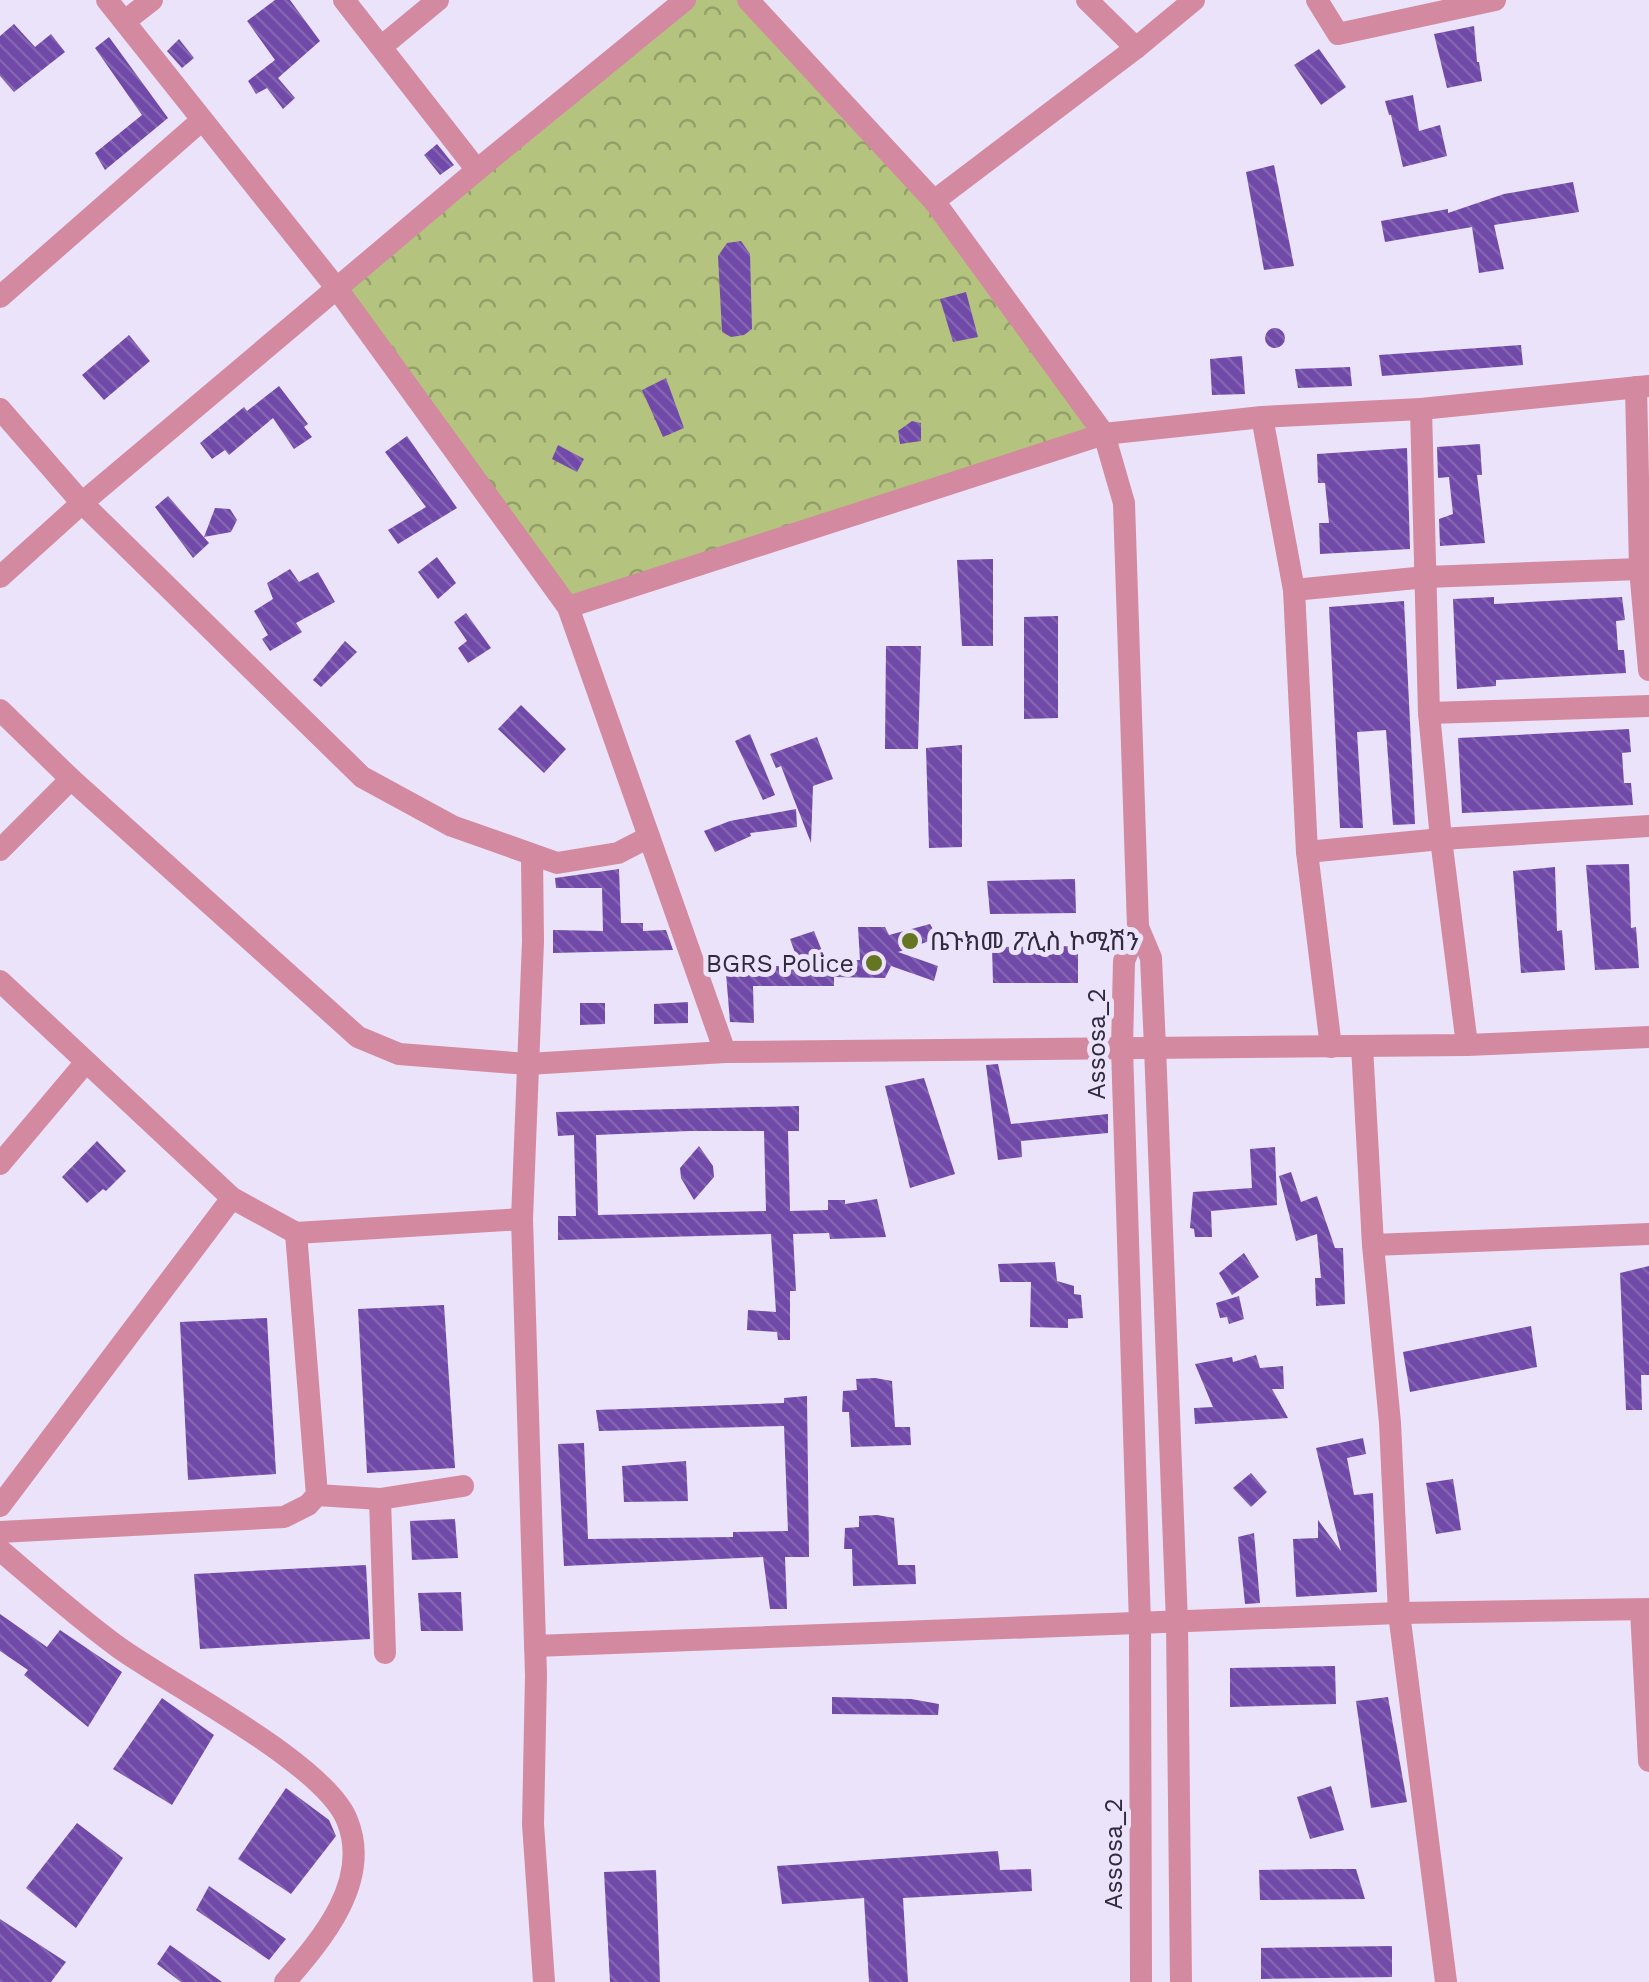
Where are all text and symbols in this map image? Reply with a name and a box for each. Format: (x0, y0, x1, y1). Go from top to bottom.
place label: ቤጉክመ ፖሊስ ኮሚሽን (930, 927, 1139, 956)
marker: ቤጉክመ ፖሊስ ኮሚሽን (899, 930, 921, 952)
place label: BGRS Police (706, 949, 854, 978)
marker: BGRS Police (863, 952, 885, 974)
street label: Assosa_2 (1082, 988, 1111, 1100)
street label: Assosa_2 (1099, 1798, 1128, 1910)

